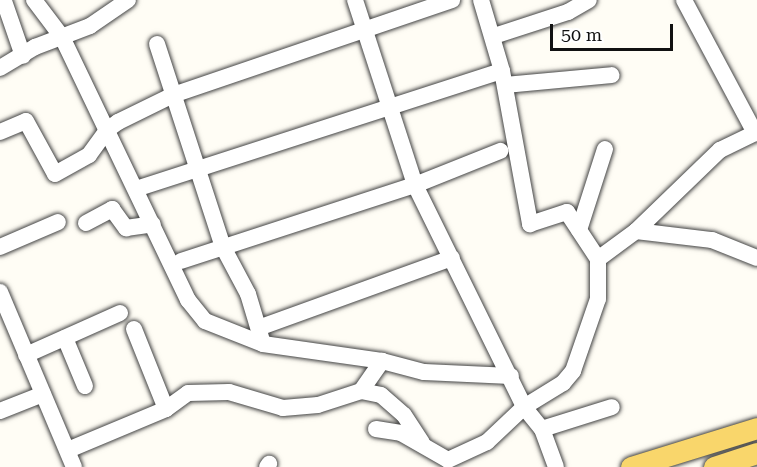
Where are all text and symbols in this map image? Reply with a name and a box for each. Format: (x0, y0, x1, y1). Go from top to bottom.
scale bar (553, 12, 676, 50)
text: 50 m (561, 24, 602, 45)

